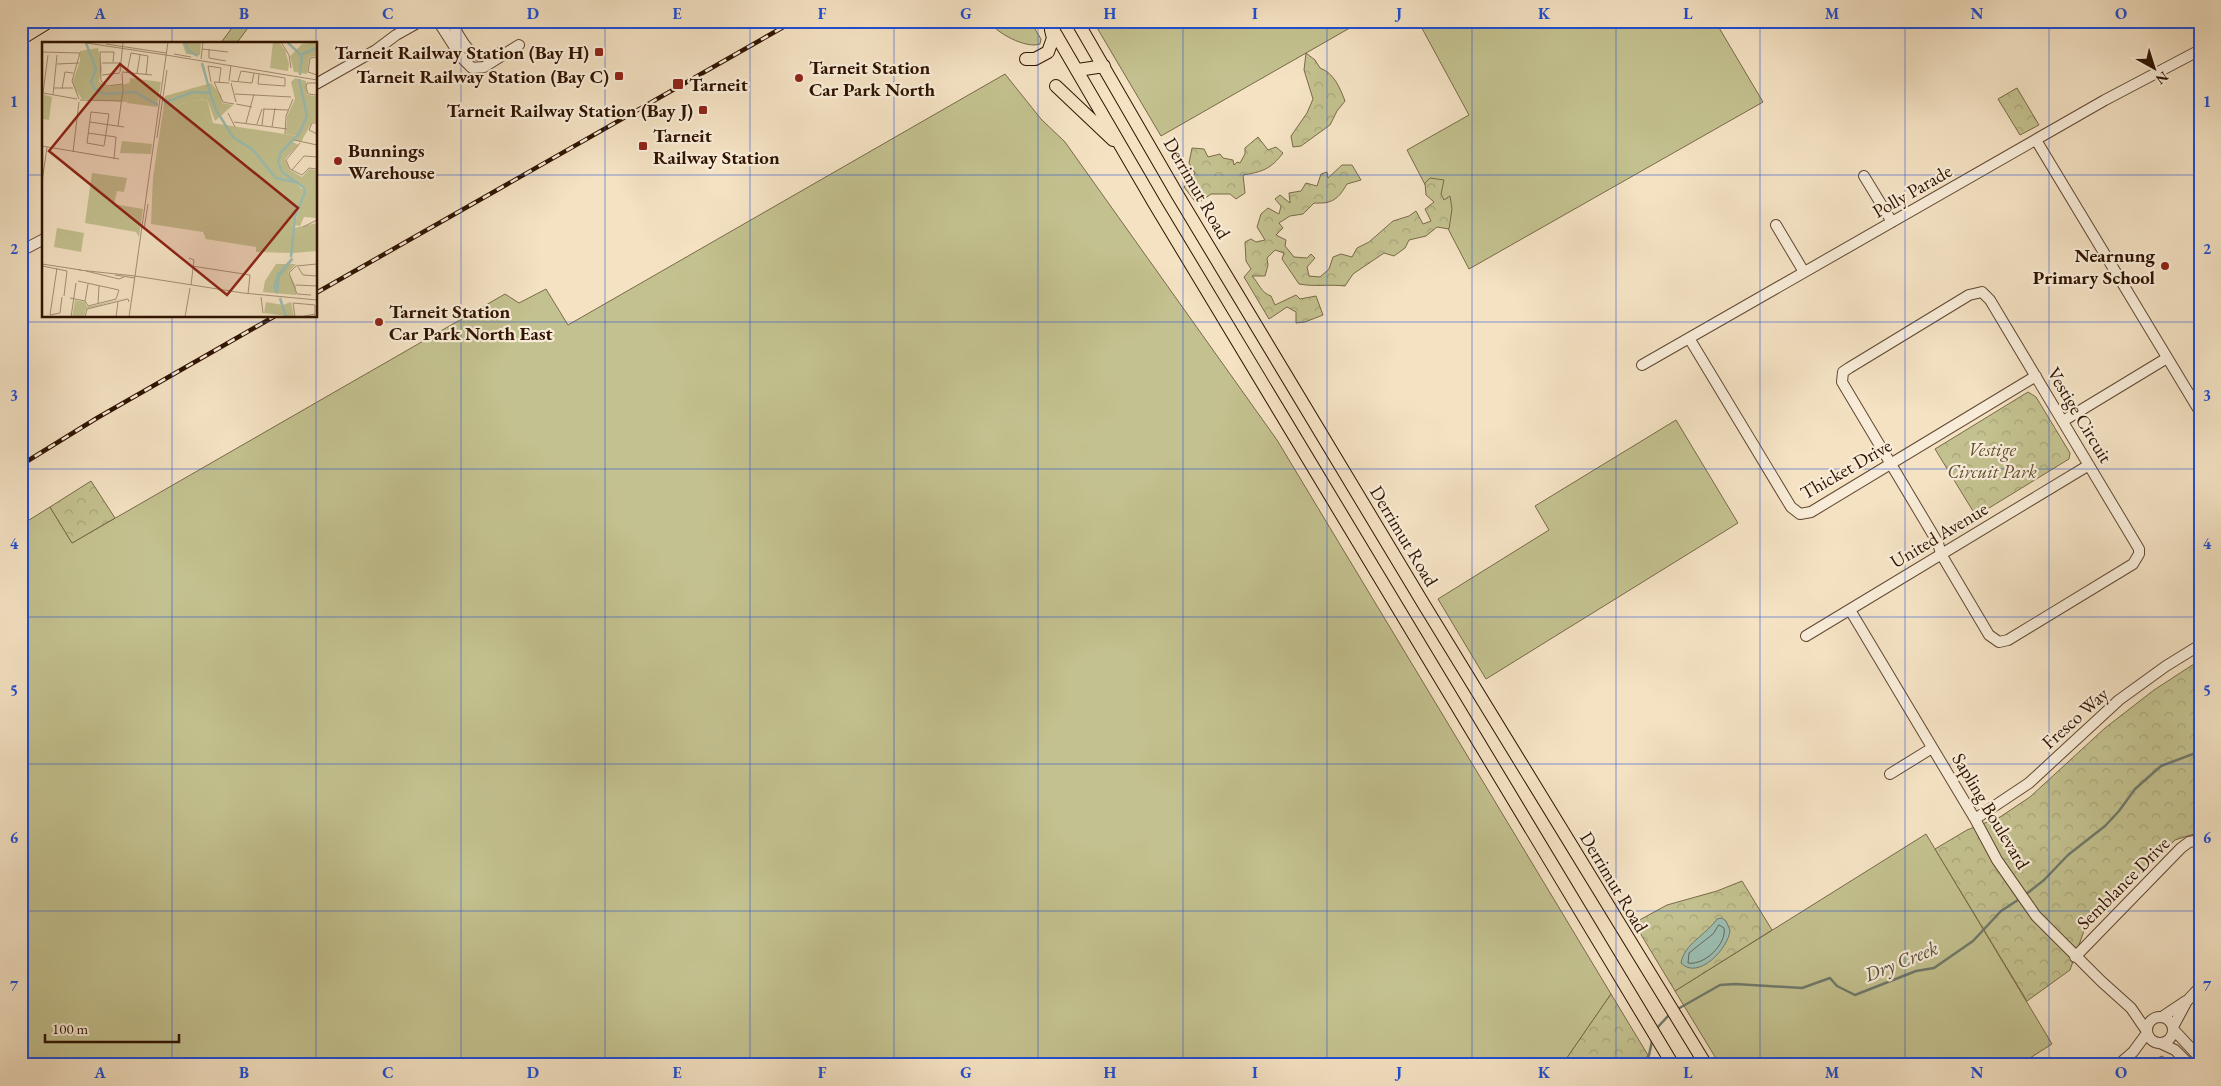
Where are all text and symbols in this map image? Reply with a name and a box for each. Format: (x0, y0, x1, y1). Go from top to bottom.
text: A (93, 3, 106, 24)
text: B (239, 3, 249, 24)
text: C (382, 3, 394, 24)
text: D (527, 3, 539, 24)
text: E (672, 3, 682, 24)
text: F (818, 3, 827, 24)
text: G (960, 3, 972, 24)
text: H (1104, 3, 1117, 24)
text: I (1252, 3, 1258, 24)
text: J (1394, 3, 1402, 24)
text: K (1538, 3, 1551, 24)
text: L (1683, 3, 1693, 24)
text: M (1825, 3, 1840, 24)
text: N (1971, 3, 1984, 24)
text: O (2115, 3, 2127, 24)
place label: Tarneit Railway Station (Bay H) (334, 40, 589, 65)
inset map (42, 42, 318, 318)
north arrow (2128, 42, 2178, 92)
marker: Tarneit Railway Station (Bay H) (593, 46, 605, 58)
place label: Tarneit Station Car Park North (809, 55, 935, 102)
place label: Tarneit Railway Station (Bay C) (356, 64, 609, 89)
text: N (2152, 68, 2172, 89)
marker: Tarneit Railway Station (Bay C) (613, 70, 625, 82)
place label: Tarneit (689, 72, 748, 97)
marker: Tarneit Station Car Park North (793, 72, 805, 84)
marker: Tarneit (671, 77, 685, 91)
text: 1 (10, 91, 18, 112)
text: 1 (2203, 91, 2211, 112)
place label: Tarneit Railway Station (Bay J) (447, 98, 693, 123)
marker: Tarneit Railway Station (Bay J) (697, 104, 709, 116)
place label: Tarneit Railway Station (653, 123, 780, 170)
street label: Derrimut Road (1158, 133, 1236, 244)
place label: Bunnings Warehouse (348, 138, 435, 185)
marker: Tarneit Railway Station (637, 140, 649, 152)
marker: Bunnings Warehouse (332, 155, 344, 167)
street label: Polly Parade (1868, 158, 1956, 224)
text: 2 (10, 238, 19, 259)
text: 2 (2203, 238, 2212, 259)
place label: Nearnung Primary School (2033, 243, 2156, 290)
marker: Nearnung Primary School (2159, 260, 2171, 272)
place label: Tarneit Station Car Park North East (389, 299, 553, 346)
marker: Tarneit Station Car Park North East (373, 316, 385, 328)
street label: Vestige Circuit (2042, 363, 2118, 467)
text: 3 (10, 385, 18, 406)
text: 3 (2203, 385, 2211, 406)
street label: Thicket Drive (1796, 433, 1896, 505)
park label: Vestige Circuit Park (1947, 437, 2037, 484)
street label: Derrimut Road (1364, 481, 1444, 591)
street label: United Avenue (1885, 496, 1993, 574)
text: 4 (10, 533, 19, 554)
text: 4 (2203, 533, 2212, 554)
text: 5 (10, 680, 18, 701)
text: 5 (2203, 680, 2211, 701)
street label: Fresco Way (2036, 681, 2114, 755)
street label: Sapling Boulevard (1946, 748, 2036, 874)
text: 6 (10, 827, 19, 848)
street label: Derrimut Road (1574, 827, 1654, 937)
text: 6 (2203, 827, 2212, 848)
street label: Semblance Drive (2071, 831, 2175, 935)
water label: Dry Creek (1859, 934, 1942, 988)
text: 7 (10, 975, 19, 996)
text: 7 (2203, 975, 2212, 996)
scale bar (45, 1011, 179, 1043)
text: 100 m (52, 1019, 89, 1038)
text: A (93, 1062, 106, 1083)
text: B (239, 1062, 249, 1083)
text: C (382, 1062, 394, 1083)
text: D (527, 1062, 539, 1083)
text: E (672, 1062, 682, 1083)
text: F (818, 1062, 827, 1083)
text: G (960, 1062, 972, 1083)
text: H (1104, 1062, 1117, 1083)
text: I (1252, 1062, 1258, 1083)
text: J (1394, 1062, 1402, 1083)
text: K (1538, 1062, 1551, 1083)
text: L (1683, 1062, 1693, 1083)
text: M (1825, 1062, 1840, 1083)
text: N (1971, 1062, 1984, 1083)
text: O (2115, 1062, 2127, 1083)

